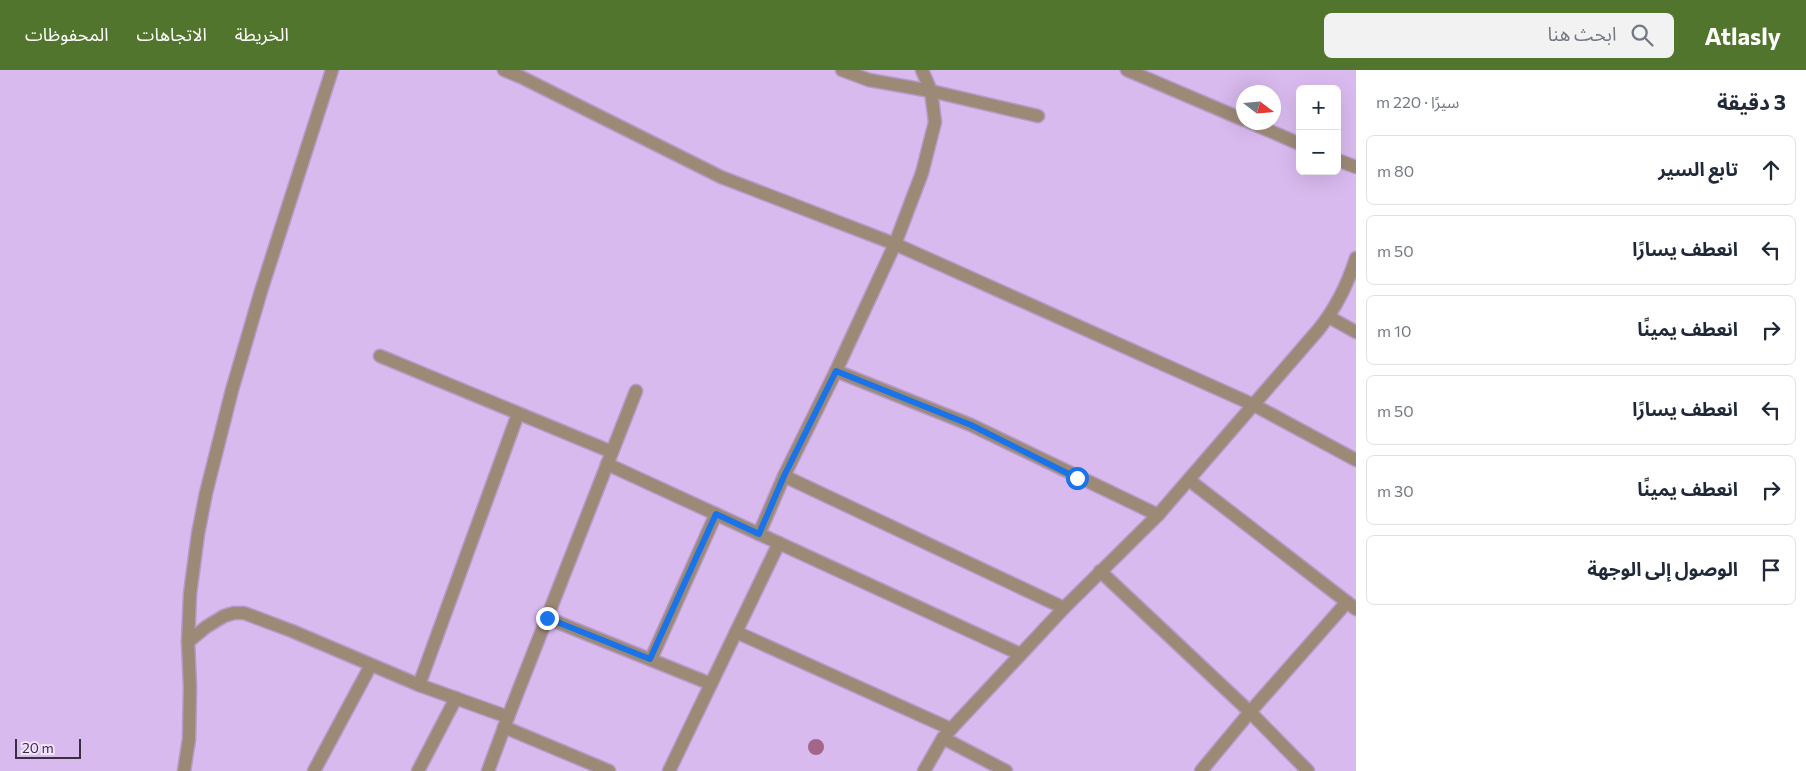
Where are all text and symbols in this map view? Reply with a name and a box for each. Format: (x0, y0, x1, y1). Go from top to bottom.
search box (1324, 13, 1674, 58)
icon: search (1628, 21, 1656, 49)
text: Atlasly (1704, 21, 1781, 50)
text: ابحث هنا (1547, 22, 1616, 45)
text: المحفوظات (25, 23, 109, 45)
text: الاتجاهات (137, 23, 207, 45)
text: الخريطة (235, 23, 289, 45)
north arrow (1236, 85, 1281, 130)
map controls (1296, 85, 1341, 175)
button: + (1296, 85, 1341, 130)
text: 3 دقيقة (1717, 89, 1786, 114)
text: سيرًا · 220 m (1376, 92, 1459, 111)
button: − (1296, 130, 1341, 175)
icon: ahead (1757, 156, 1785, 184)
text: تابع السير (1658, 157, 1738, 180)
text: 80 m (1377, 161, 1414, 180)
icon: left (1757, 236, 1785, 264)
text: انعطف يسارًا (1632, 237, 1738, 260)
text: 50 m (1377, 241, 1414, 260)
icon: right (1757, 316, 1785, 344)
text: انعطف يمينًا (1637, 317, 1738, 340)
text: 10 m (1377, 321, 1411, 340)
icon: left (1757, 396, 1785, 424)
text: انعطف يسارًا (1632, 397, 1738, 420)
text: 50 m (1377, 401, 1414, 420)
route start (1066, 467, 1089, 490)
icon: right (1757, 476, 1785, 504)
text: انعطف يمينًا (1637, 477, 1738, 500)
text: 30 m (1377, 481, 1414, 500)
icon: arrive (1757, 556, 1785, 584)
text: الوصول إلى الوجهة (1587, 557, 1738, 580)
route end (536, 607, 559, 630)
scale bar (15, 736, 81, 759)
text: 20 m (22, 739, 54, 756)

